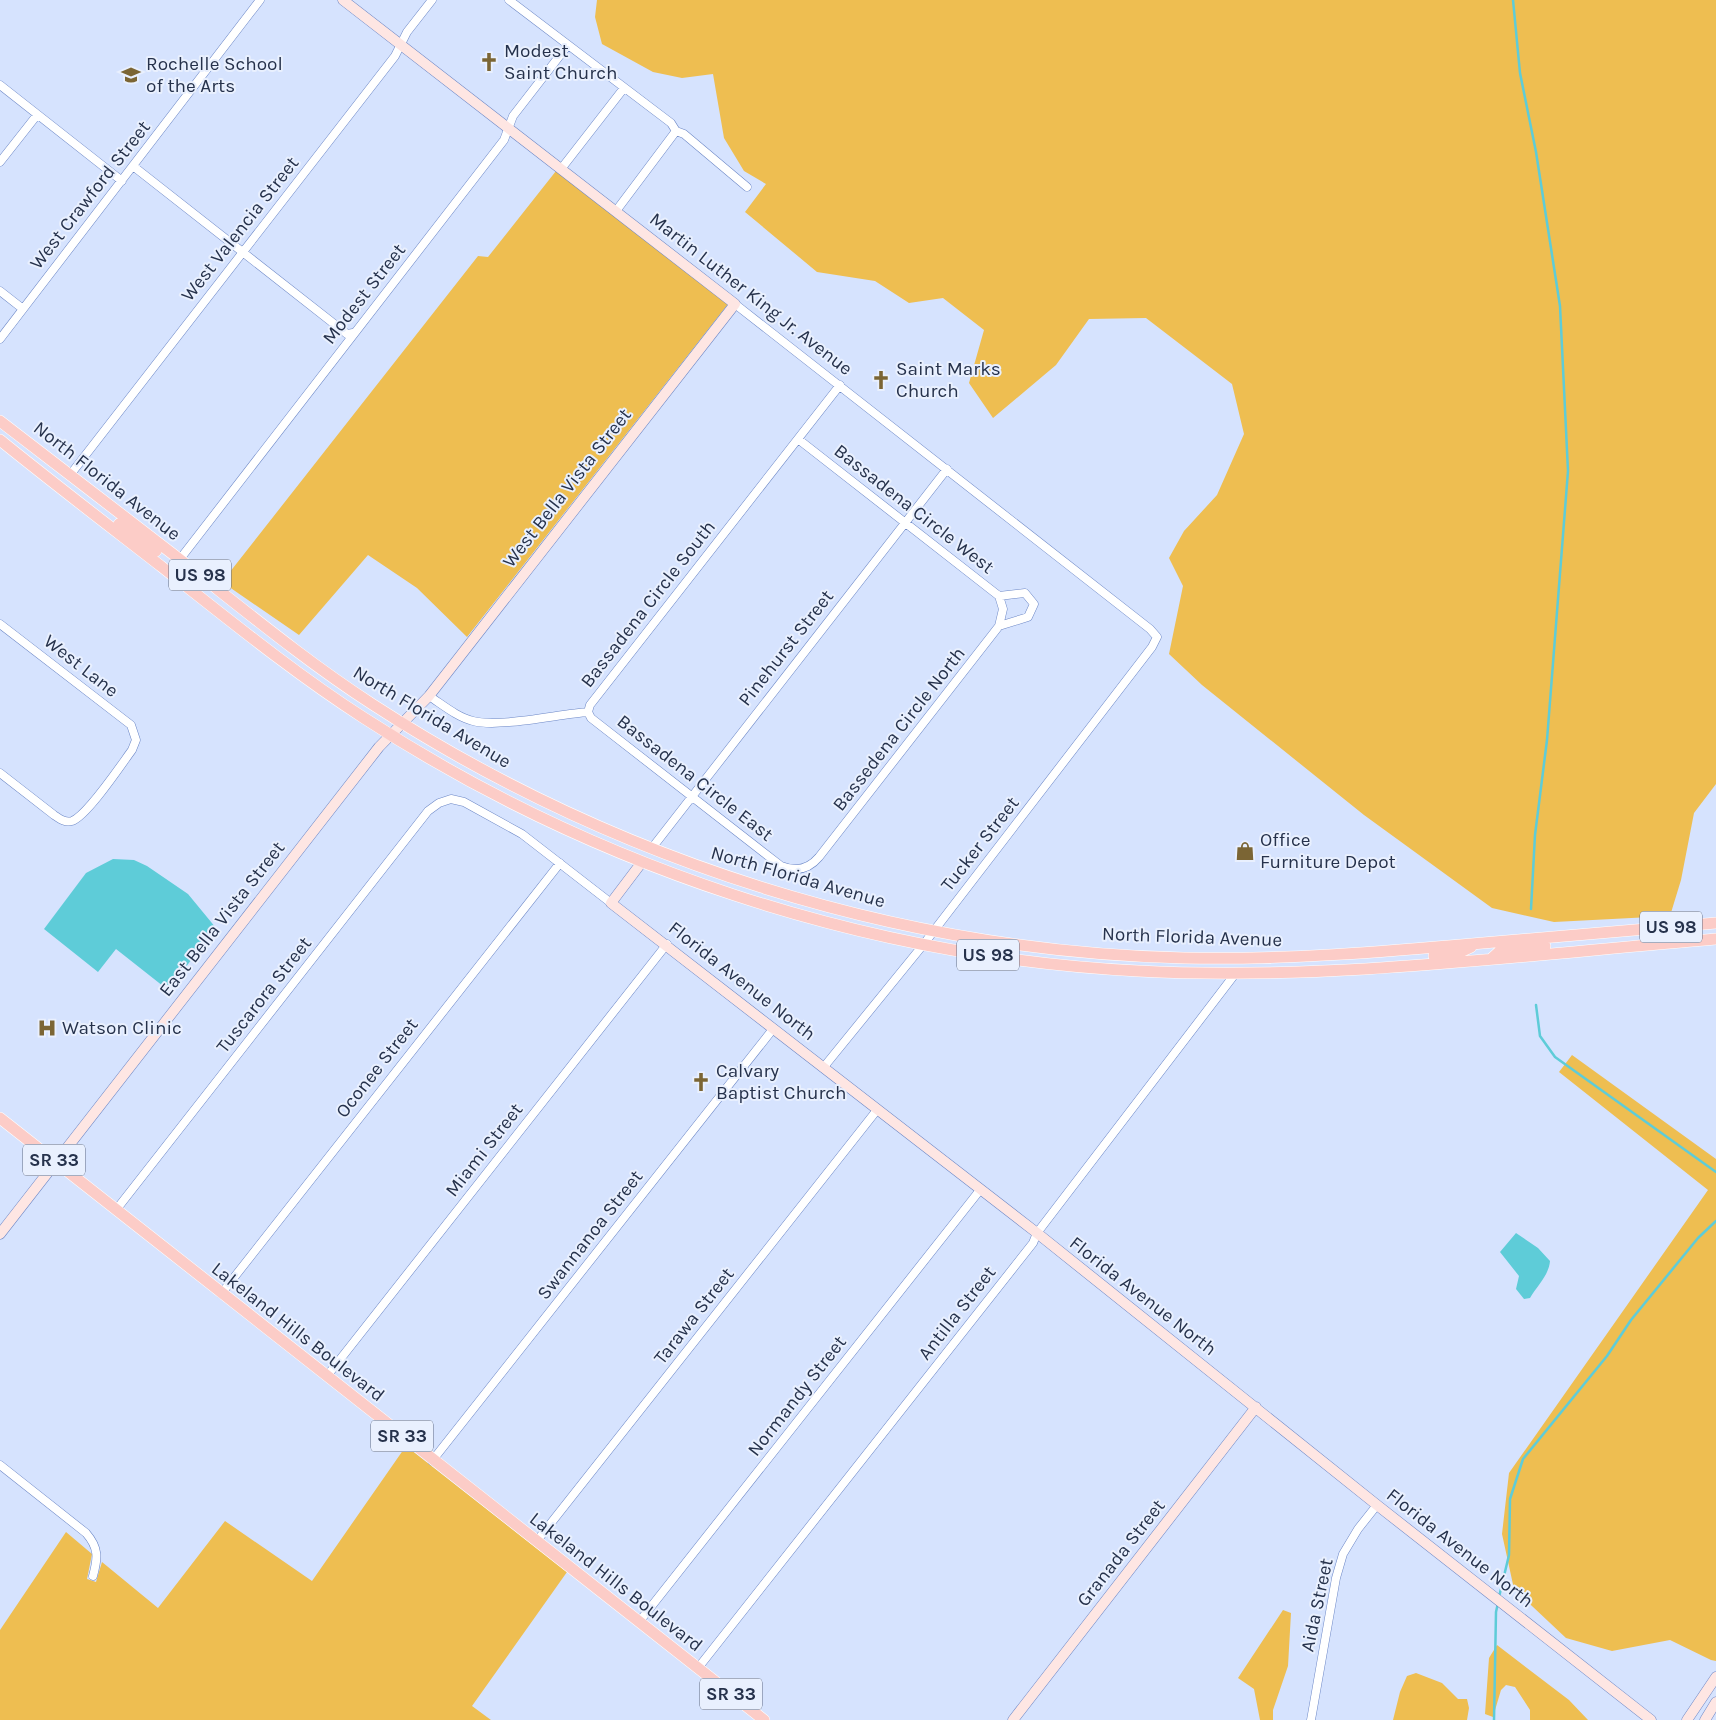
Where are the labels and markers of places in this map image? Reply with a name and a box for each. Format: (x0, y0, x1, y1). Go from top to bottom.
place label: Modest Saint Church (504, 40, 618, 84)
church icon: Modest Saint Church (478, 51, 500, 73)
place label: Rochelle School of the Arts (146, 53, 283, 97)
school or university icon: Rochelle School of the Arts (120, 64, 142, 86)
place label: Saint Marks Church (896, 358, 1001, 402)
church icon: Saint Marks Church (870, 369, 892, 391)
place label: Office Furniture Depot (1260, 829, 1396, 873)
shop icon: Office Furniture Depot (1234, 840, 1256, 862)
hospital icon: Watson Clinic (36, 1017, 58, 1039)
place label: Watson Clinic (62, 1017, 182, 1039)
place label: Calvary Baptist Church (716, 1060, 847, 1104)
church icon: Calvary Baptist Church (690, 1071, 712, 1093)

